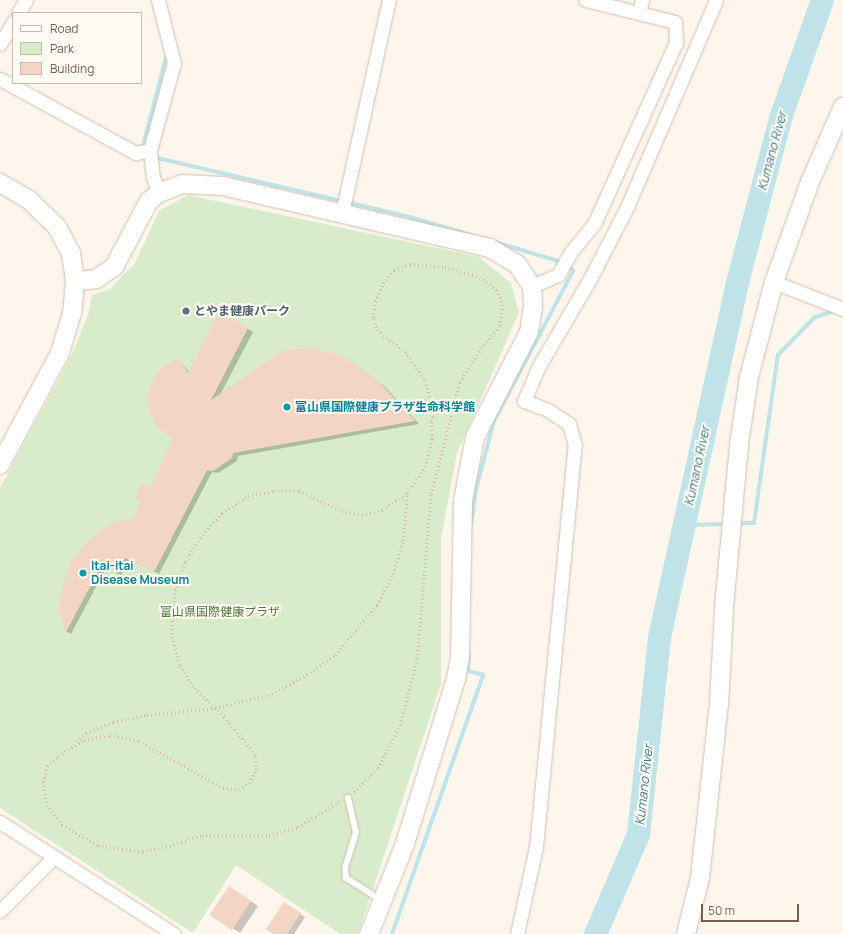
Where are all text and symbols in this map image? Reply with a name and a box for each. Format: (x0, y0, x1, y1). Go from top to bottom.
legend (12, 12, 142, 84)
text: Road (50, 20, 78, 37)
text: Park (50, 40, 74, 57)
text: Building (50, 60, 94, 77)
water label: Kumano River (754, 110, 790, 192)
place label: とやま健康パーク (194, 304, 290, 318)
marker: とやま健康パーク (181, 306, 191, 316)
place label: 富山県国際健康プラザ生命科学館 (295, 400, 475, 414)
marker: 富山県国際健康プラザ生命科学館 (282, 402, 292, 412)
water label: Kumano River (681, 425, 713, 507)
place label: Itai-itai Disease Museum (91, 559, 189, 587)
marker: Itai-itai Disease Museum (78, 568, 88, 578)
park label: 富山県国際健康プラザ (160, 605, 280, 619)
water label: Kumano River (632, 744, 656, 826)
scale bar (703, 896, 801, 922)
text: 50 m (708, 902, 735, 919)

